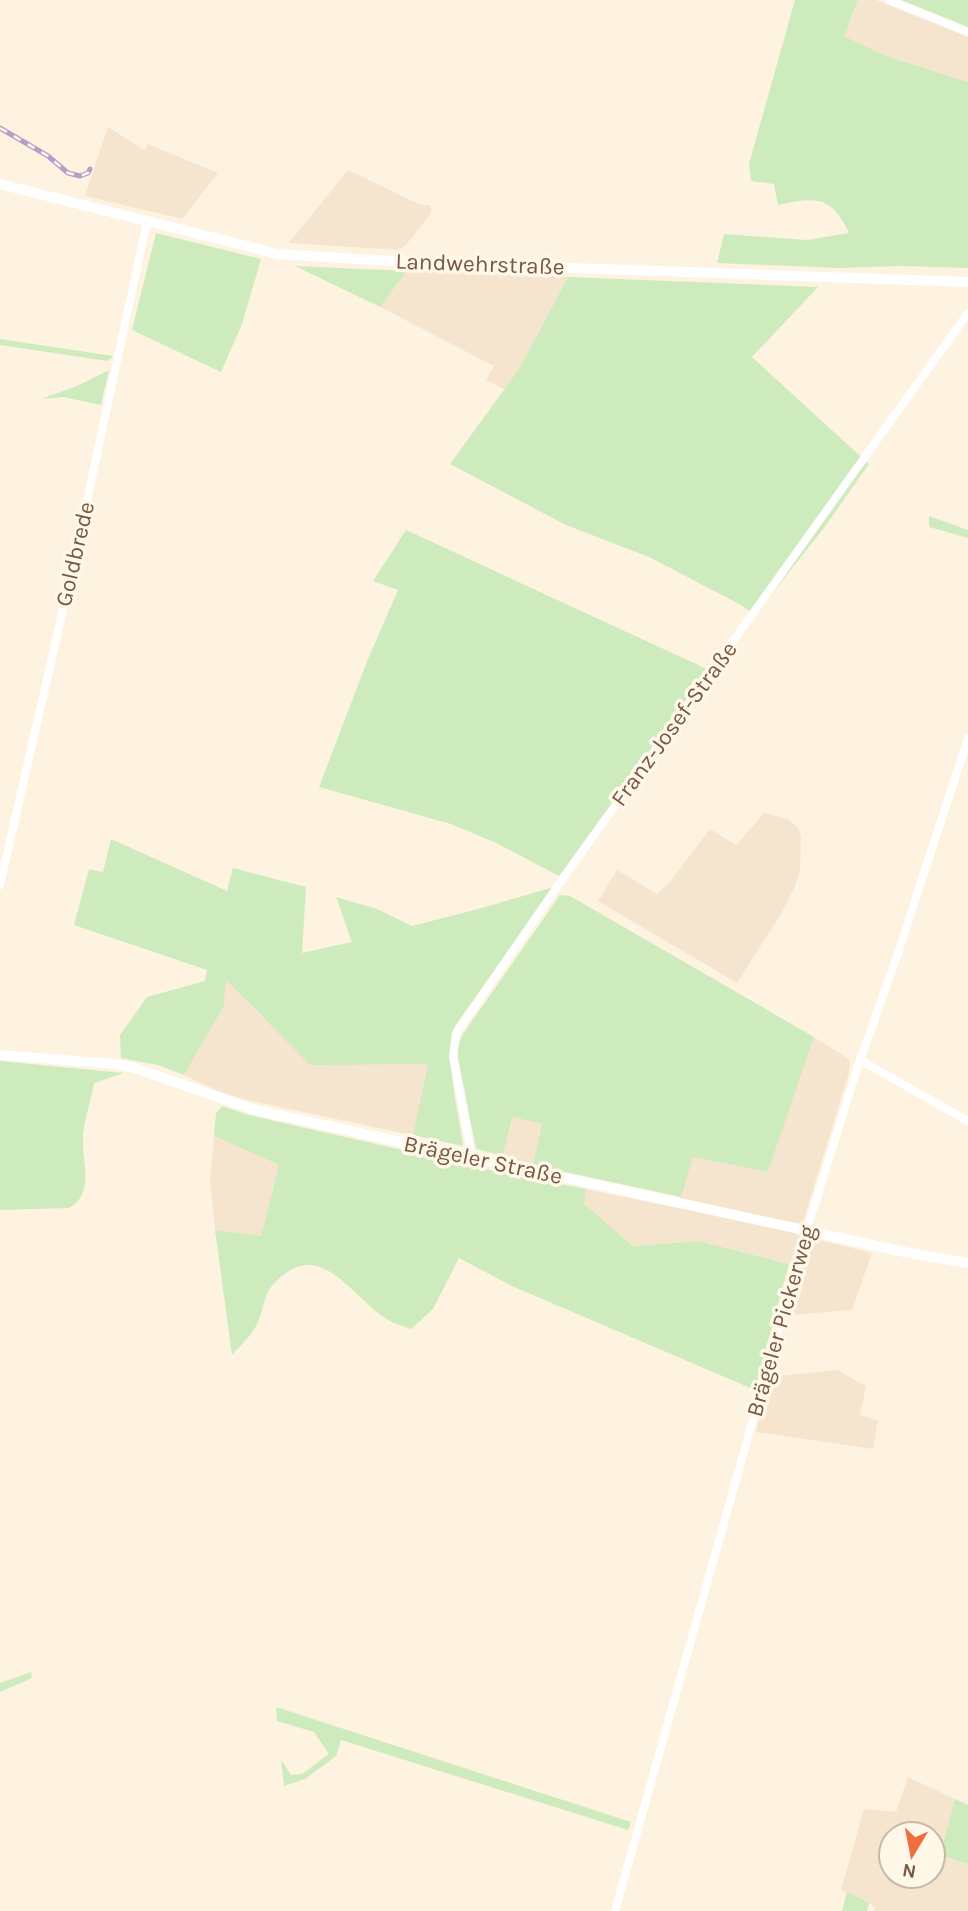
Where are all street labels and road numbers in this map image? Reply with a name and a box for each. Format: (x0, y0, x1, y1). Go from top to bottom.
street label: Landwehrstraße (395, 248, 565, 280)
street label: Goldbrede (50, 499, 100, 609)
street label: Franz-Josef-Straße (605, 636, 743, 812)
street label: Brägeler Straße (401, 1130, 565, 1190)
street label: Brägeler Pickerweg (741, 1222, 821, 1420)

